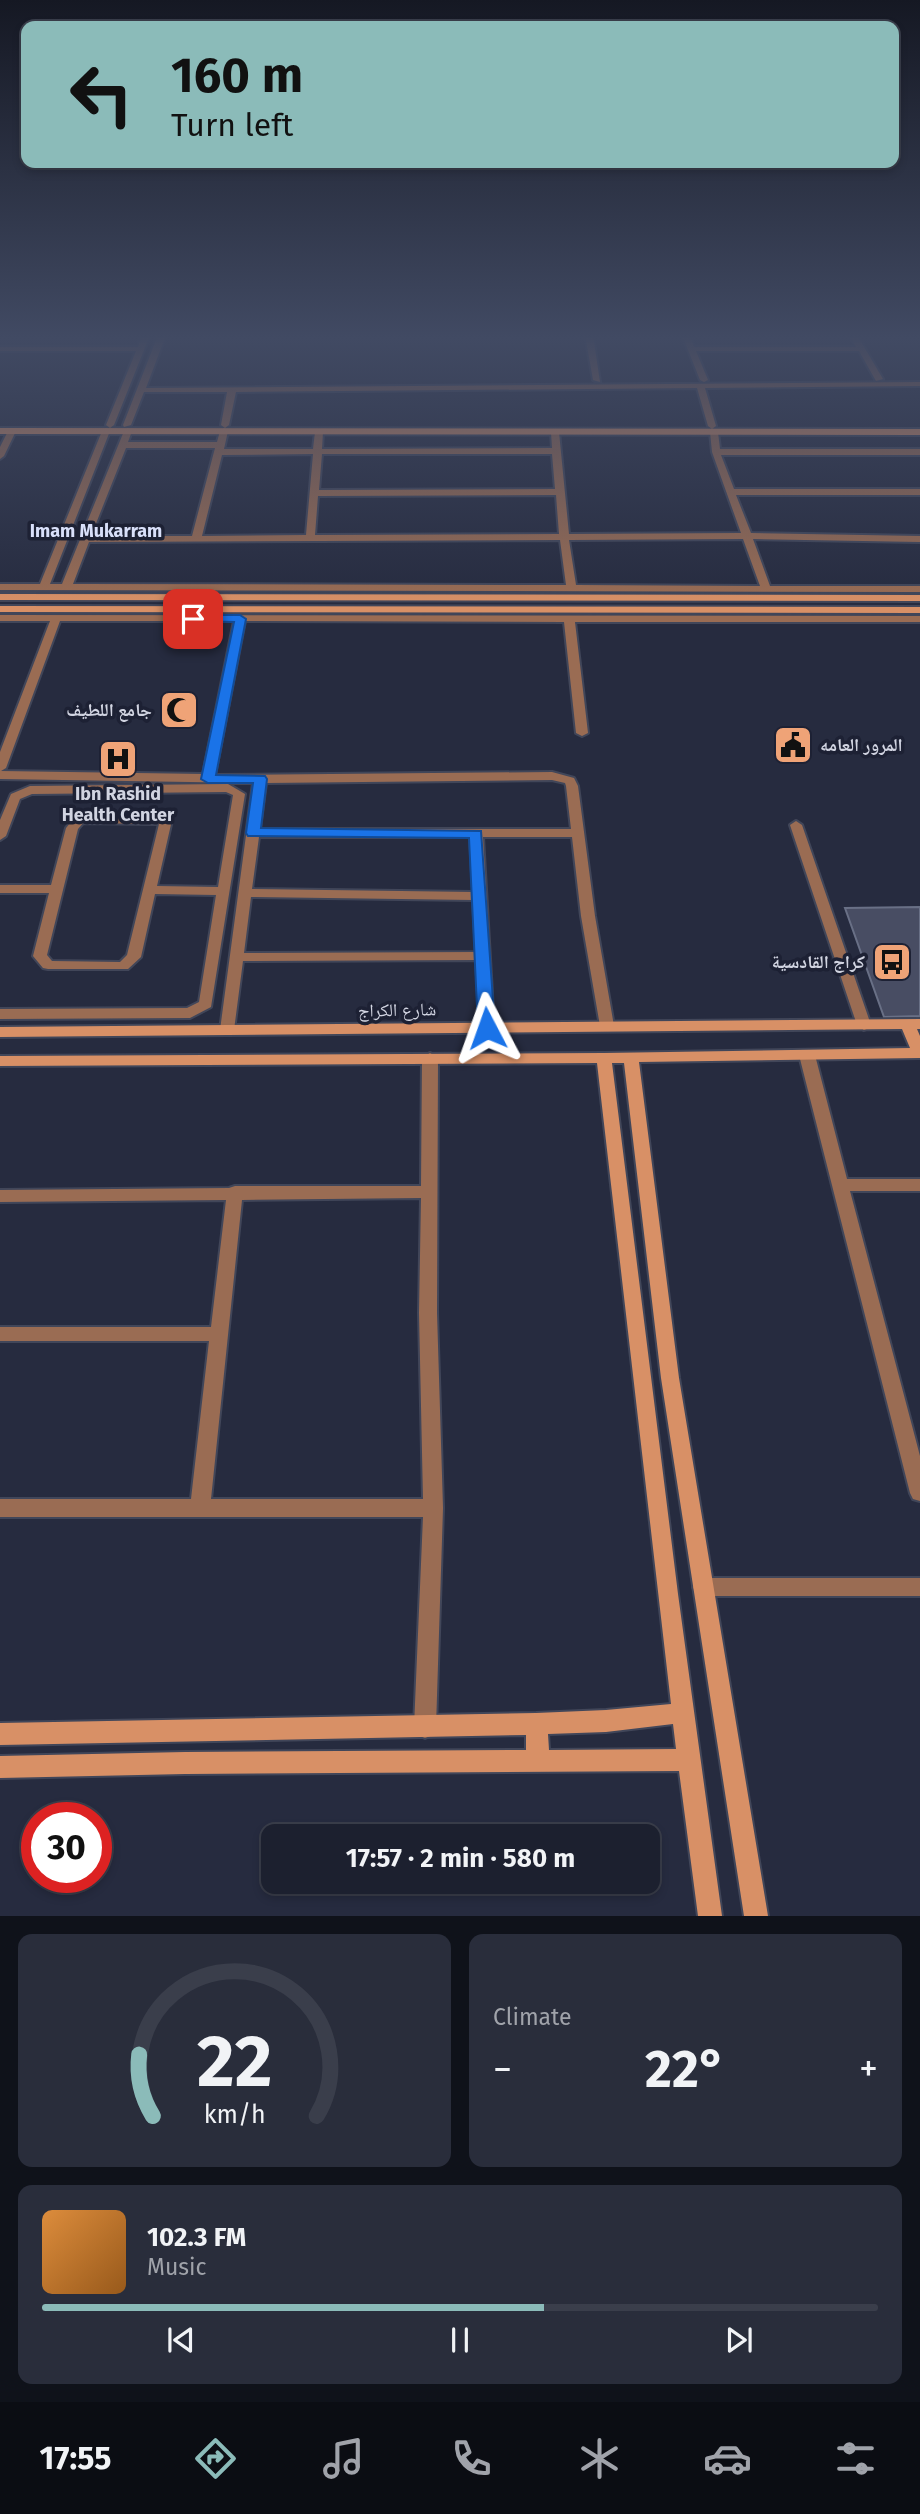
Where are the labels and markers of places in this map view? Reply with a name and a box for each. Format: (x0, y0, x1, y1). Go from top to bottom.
pin (163, 589, 223, 649)
mosque icon: جامع اللطیف (158, 689, 200, 731)
place label: جامع اللطیف (66, 699, 152, 722)
public building icon: المرور العامه (772, 724, 814, 766)
place label: المرور العامه (820, 734, 903, 756)
hospital icon: Ibn Rashid Health Center (97, 738, 139, 780)
place label: Ibn Rashid Health Center (62, 783, 175, 826)
bus stop icon: كراج القادسية (871, 941, 913, 983)
place label: كراج القادسية (772, 951, 865, 973)

